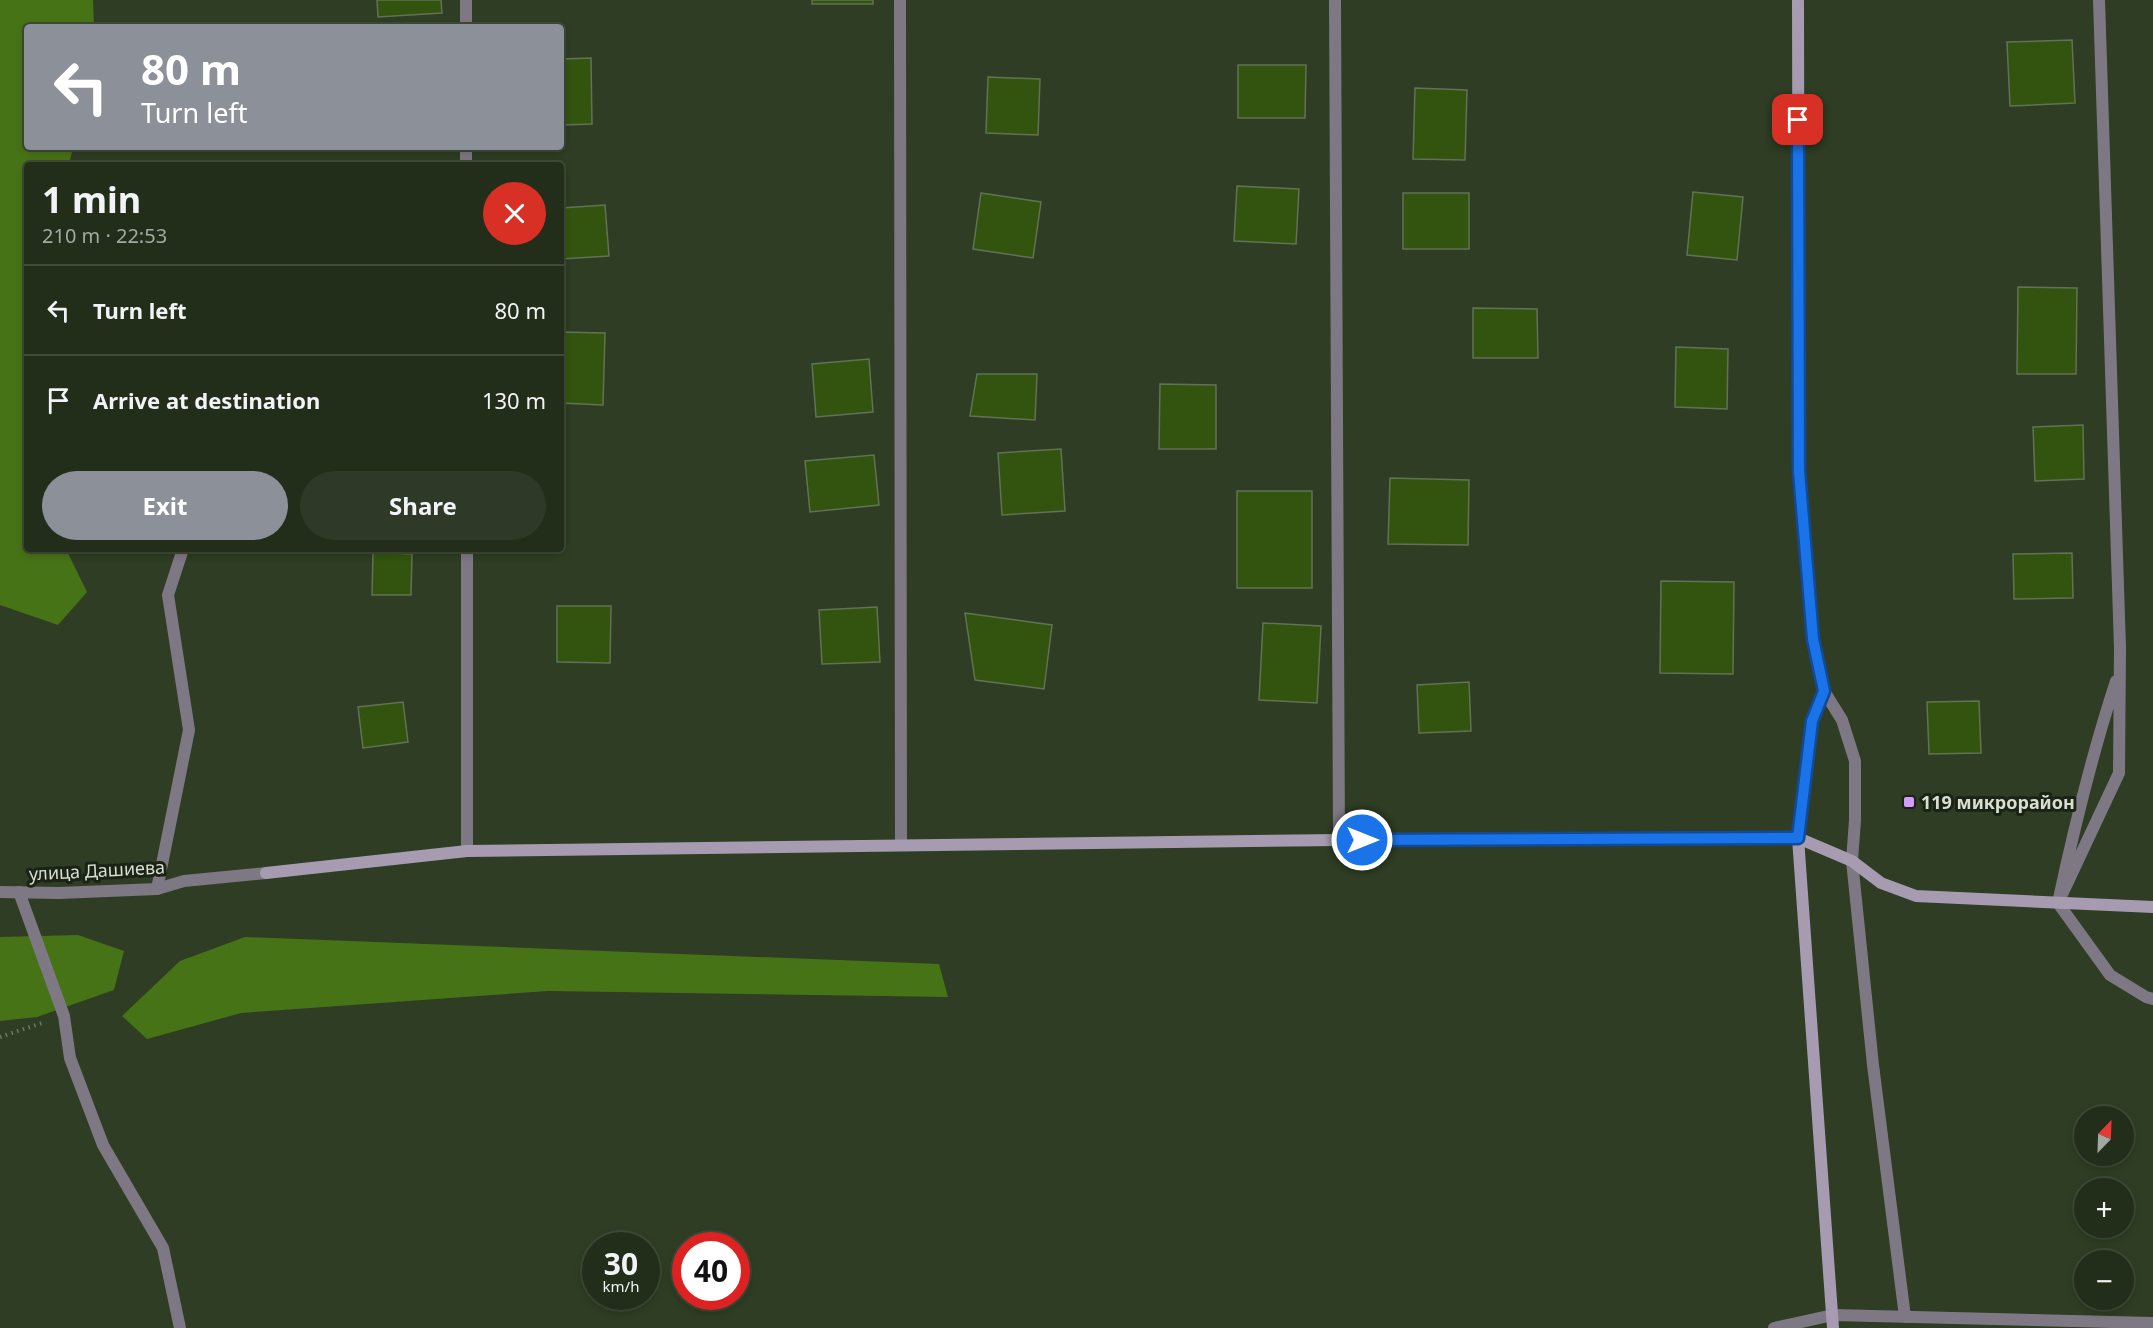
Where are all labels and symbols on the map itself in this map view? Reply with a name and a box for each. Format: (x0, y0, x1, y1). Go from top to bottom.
pin (1772, 94, 1823, 145)
place label: 119 микрорайон (1921, 790, 2075, 814)
marker: 119 микрорайон (1902, 795, 1916, 809)
position arrow (1330, 808, 1394, 872)
street label: улица Дашиева (28, 854, 166, 886)
north arrow (2074, 1106, 2134, 1166)
speed limit sign: 40 (672, 1232, 750, 1310)

